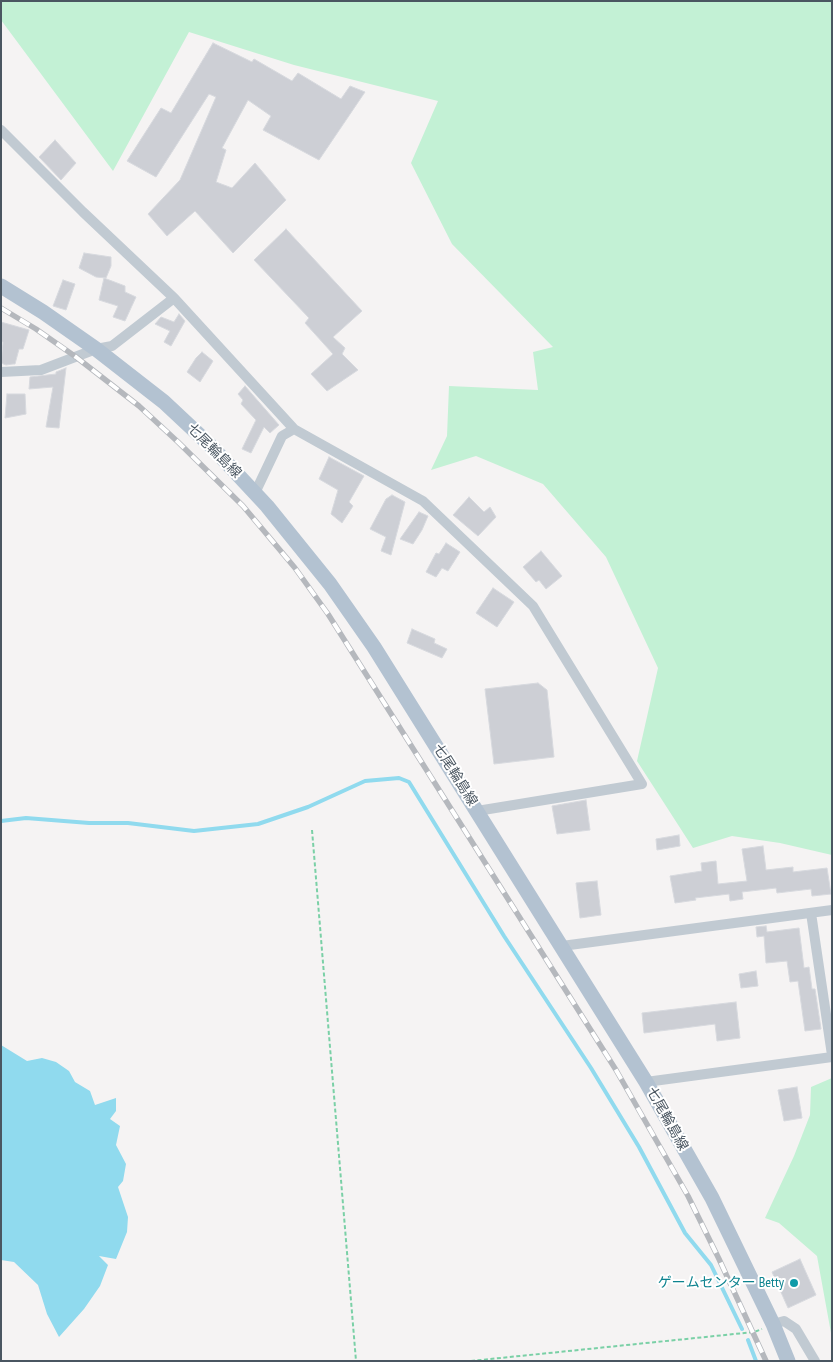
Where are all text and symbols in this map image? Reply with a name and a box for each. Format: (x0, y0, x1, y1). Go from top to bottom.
street label: 七尾輪島線 (183, 420, 245, 482)
street label: 七尾輪島線 (429, 741, 481, 809)
street label: 七尾輪島線 (643, 1084, 691, 1154)
place label: ゲームセンター Betty (658, 1275, 784, 1291)
marker: ゲームセンター Betty (788, 1277, 800, 1289)

